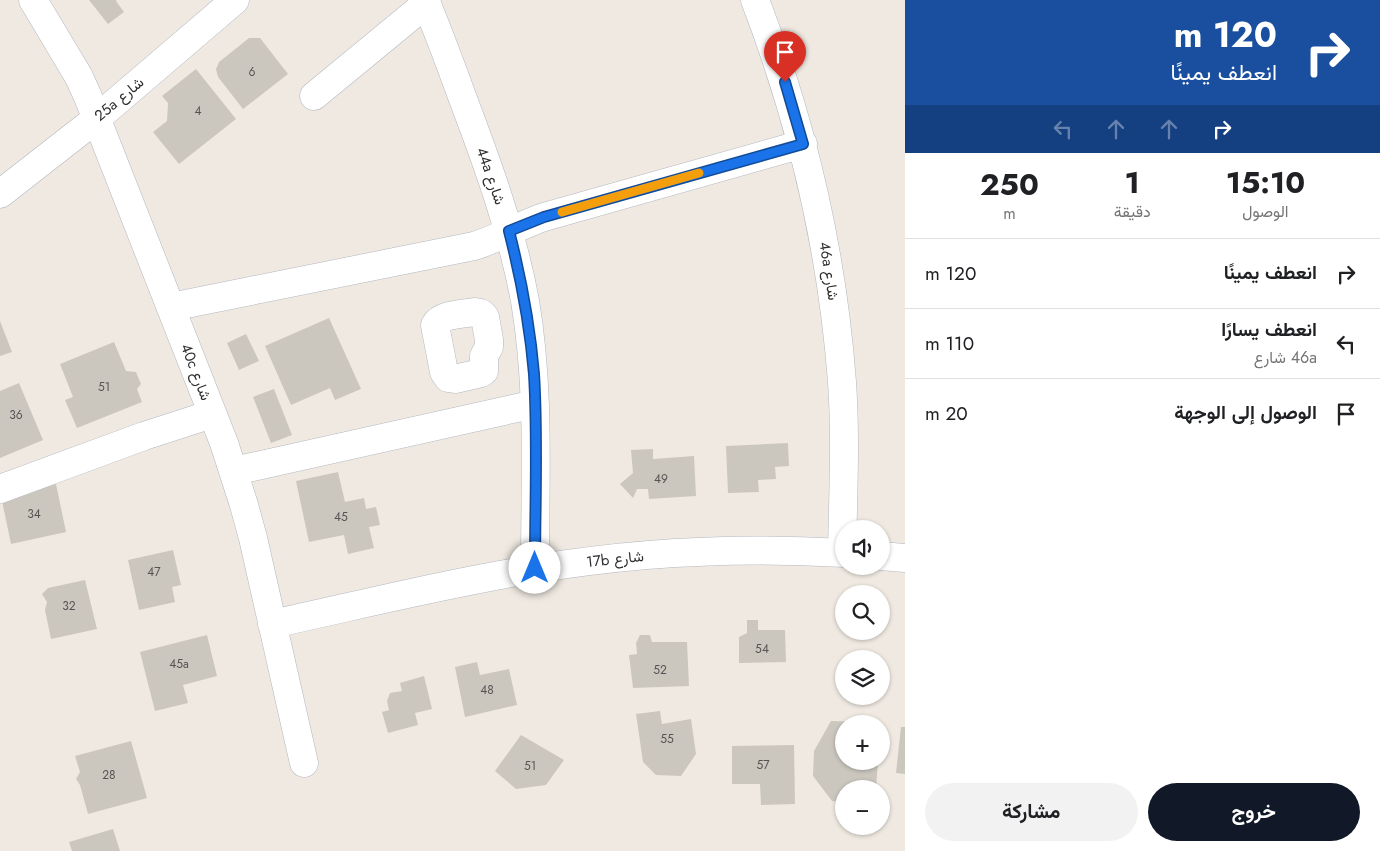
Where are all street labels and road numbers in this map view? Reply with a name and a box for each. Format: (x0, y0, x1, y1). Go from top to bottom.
street label: 25a شارع (89, 72, 149, 126)
street label: 44a شارع (471, 144, 511, 208)
street label: 46a شارع (813, 240, 845, 302)
street label: 40c شارع (175, 340, 217, 404)
street label: 17b شارع (585, 545, 645, 573)

